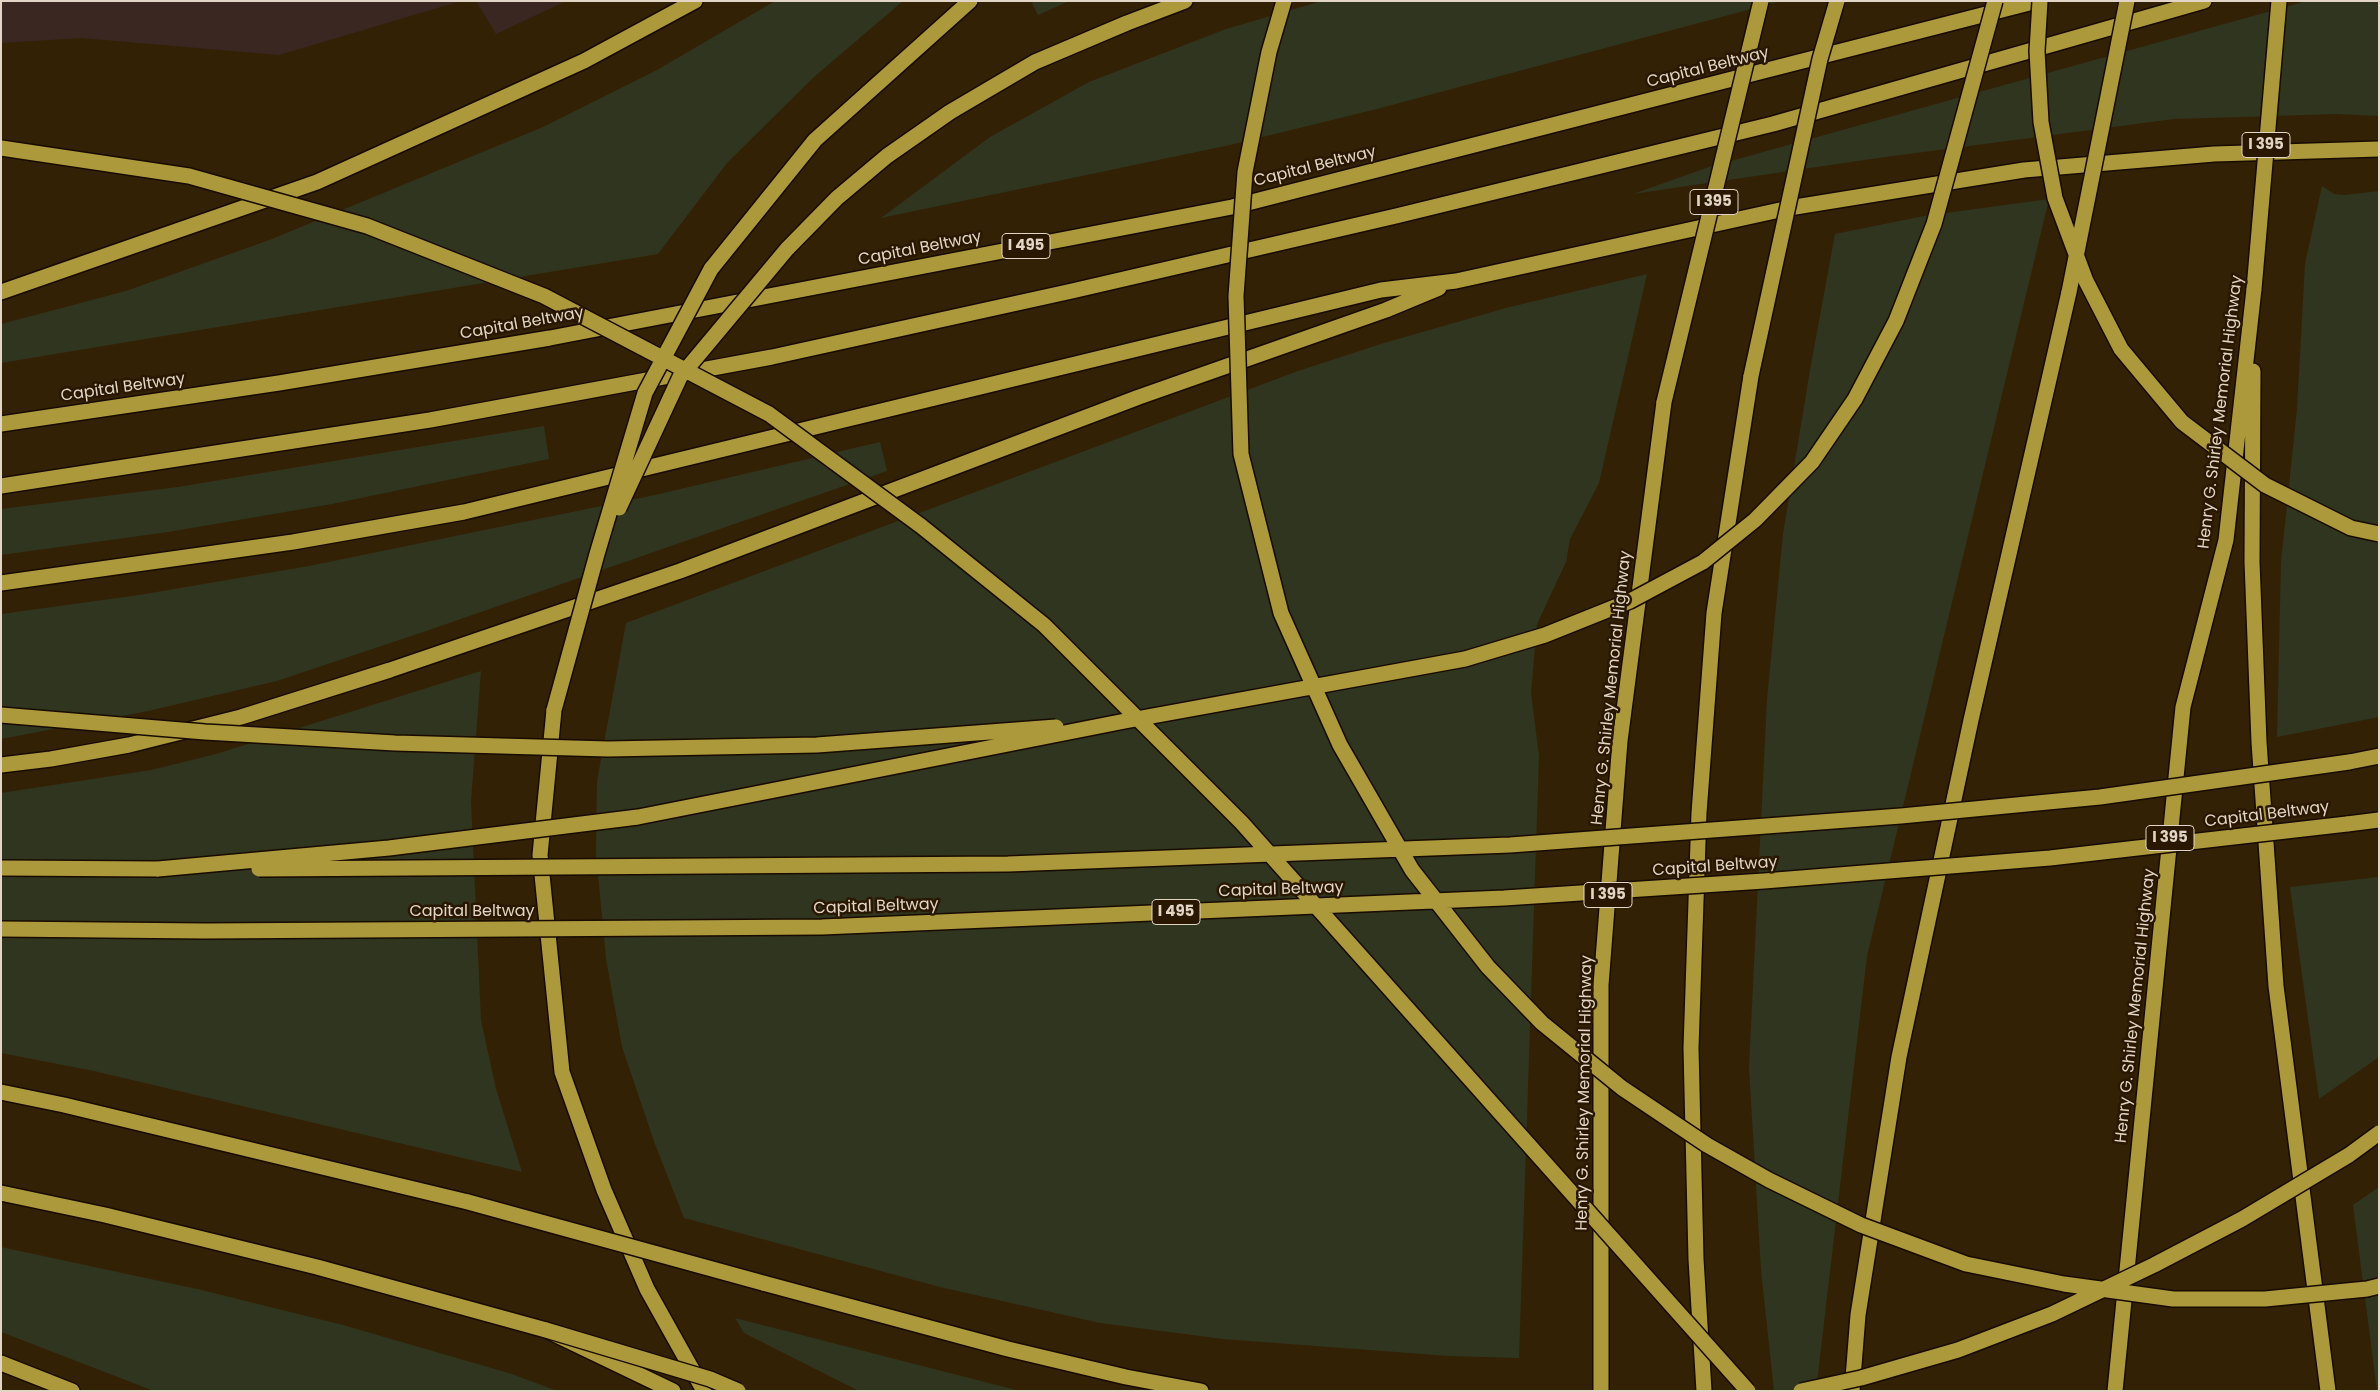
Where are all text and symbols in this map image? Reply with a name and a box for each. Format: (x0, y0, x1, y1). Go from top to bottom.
street label: Capital Beltway (1645, 44, 1771, 92)
road number: I 395 (2242, 132, 2290, 158)
street label: Capital Beltway (1252, 143, 1378, 191)
road number: I 395 (1690, 190, 1738, 214)
street label: Capital Beltway (857, 228, 983, 270)
road number: I 495 (1002, 234, 1050, 258)
street label: Henry G. Shirley Memorial Highway (2195, 274, 2247, 550)
street label: Capital Beltway (459, 304, 585, 344)
street label: Capital Beltway (60, 370, 186, 406)
street label: Henry G. Shirley Memorial Highway (1588, 550, 1636, 826)
street label: Capital Beltway (2204, 798, 2330, 832)
road number: I 395 (2146, 826, 2194, 850)
street label: Capital Beltway (1652, 853, 1778, 881)
street label: Henry G. Shirley Memorial Highway (2112, 868, 2160, 1144)
street label: Capital Beltway (1218, 878, 1344, 902)
road number: I 395 (1584, 882, 1632, 908)
street label: Capital Beltway (813, 895, 939, 919)
road number: I 495 (1152, 900, 1200, 924)
street label: Capital Beltway (409, 902, 535, 922)
street label: Henry G. Shirley Memorial Highway (1573, 955, 1597, 1231)

